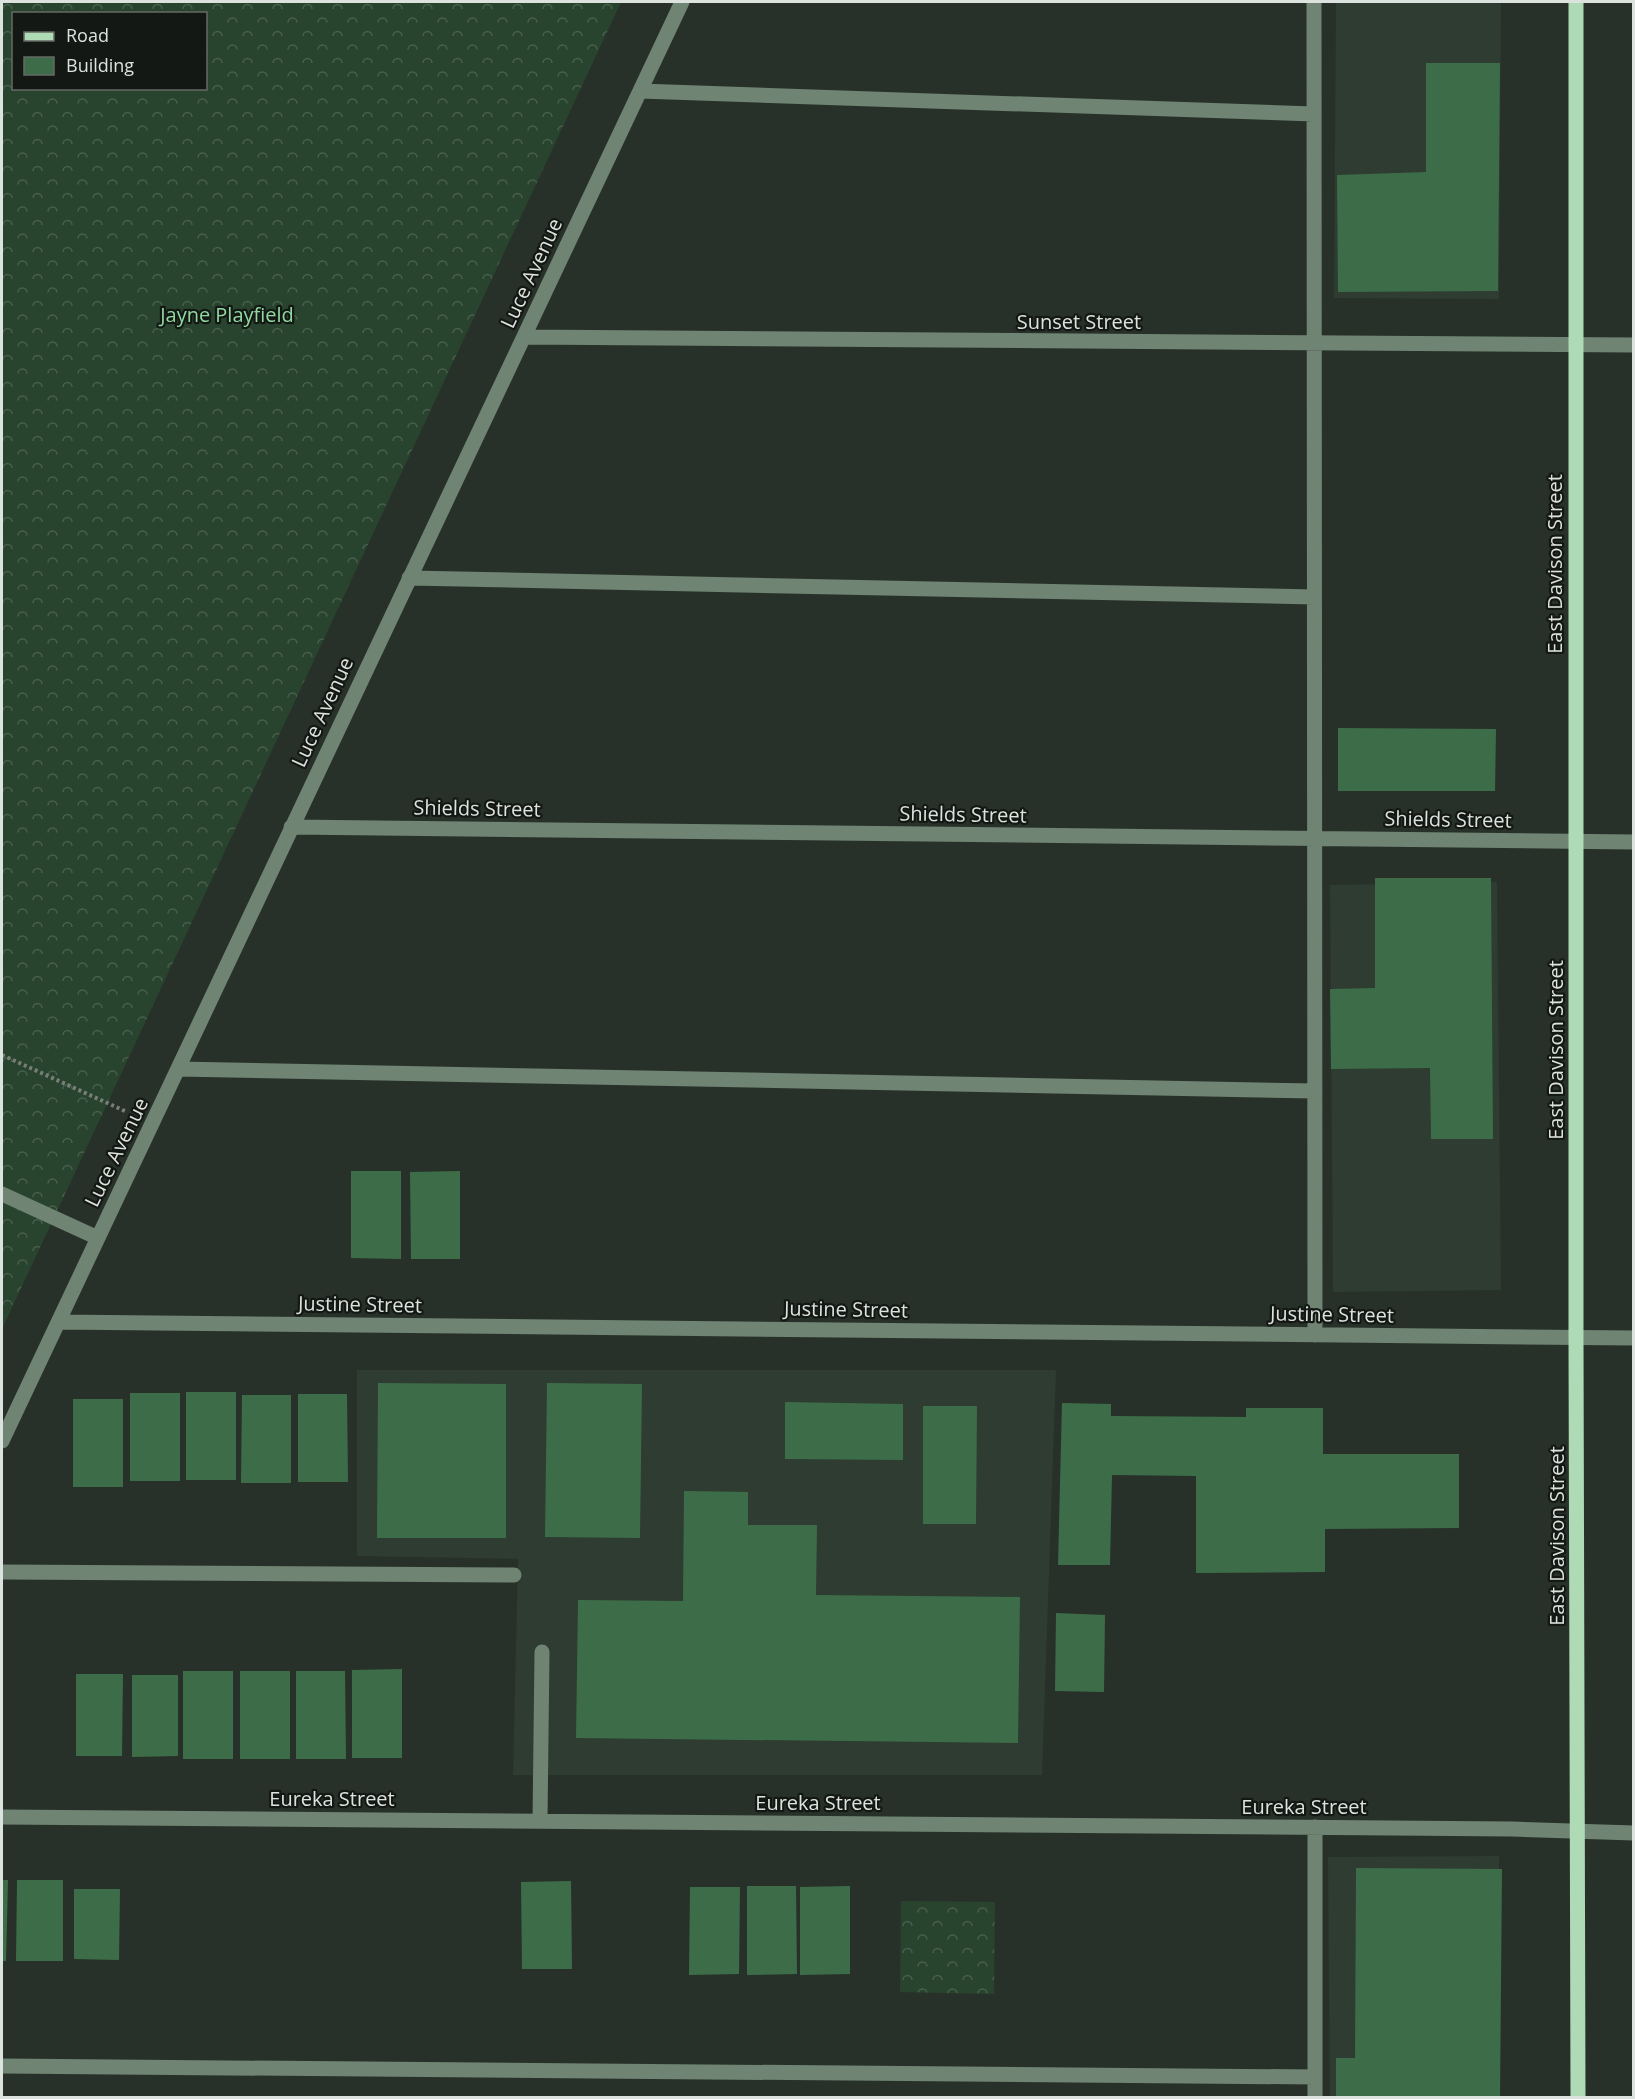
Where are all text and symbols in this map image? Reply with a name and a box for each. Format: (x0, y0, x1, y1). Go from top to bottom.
legend (12, 12, 207, 90)
text: Road (66, 23, 109, 47)
text: Building (66, 53, 134, 77)
street label: Luce Avenue (494, 214, 568, 332)
park label: Jayne Playfield (158, 301, 294, 328)
street label: Sunset Street (1017, 308, 1141, 335)
street label: East Davison Street (1541, 474, 1568, 654)
street label: Luce Avenue (285, 653, 359, 771)
street label: Shields Street (413, 793, 541, 823)
street label: Shields Street (899, 799, 1027, 829)
street label: Shields Street (1384, 804, 1512, 834)
street label: East Davison Street (1542, 960, 1569, 1140)
street label: Luce Avenue (78, 1093, 154, 1211)
street label: Justine Street (296, 1289, 422, 1319)
street label: Justine Street (782, 1294, 908, 1324)
street label: Justine Street (1268, 1299, 1394, 1329)
street label: East Davison Street (1543, 1446, 1570, 1626)
street label: Eureka Street (269, 1785, 395, 1812)
street label: Eureka Street (755, 1789, 881, 1816)
street label: Eureka Street (1241, 1793, 1367, 1820)

